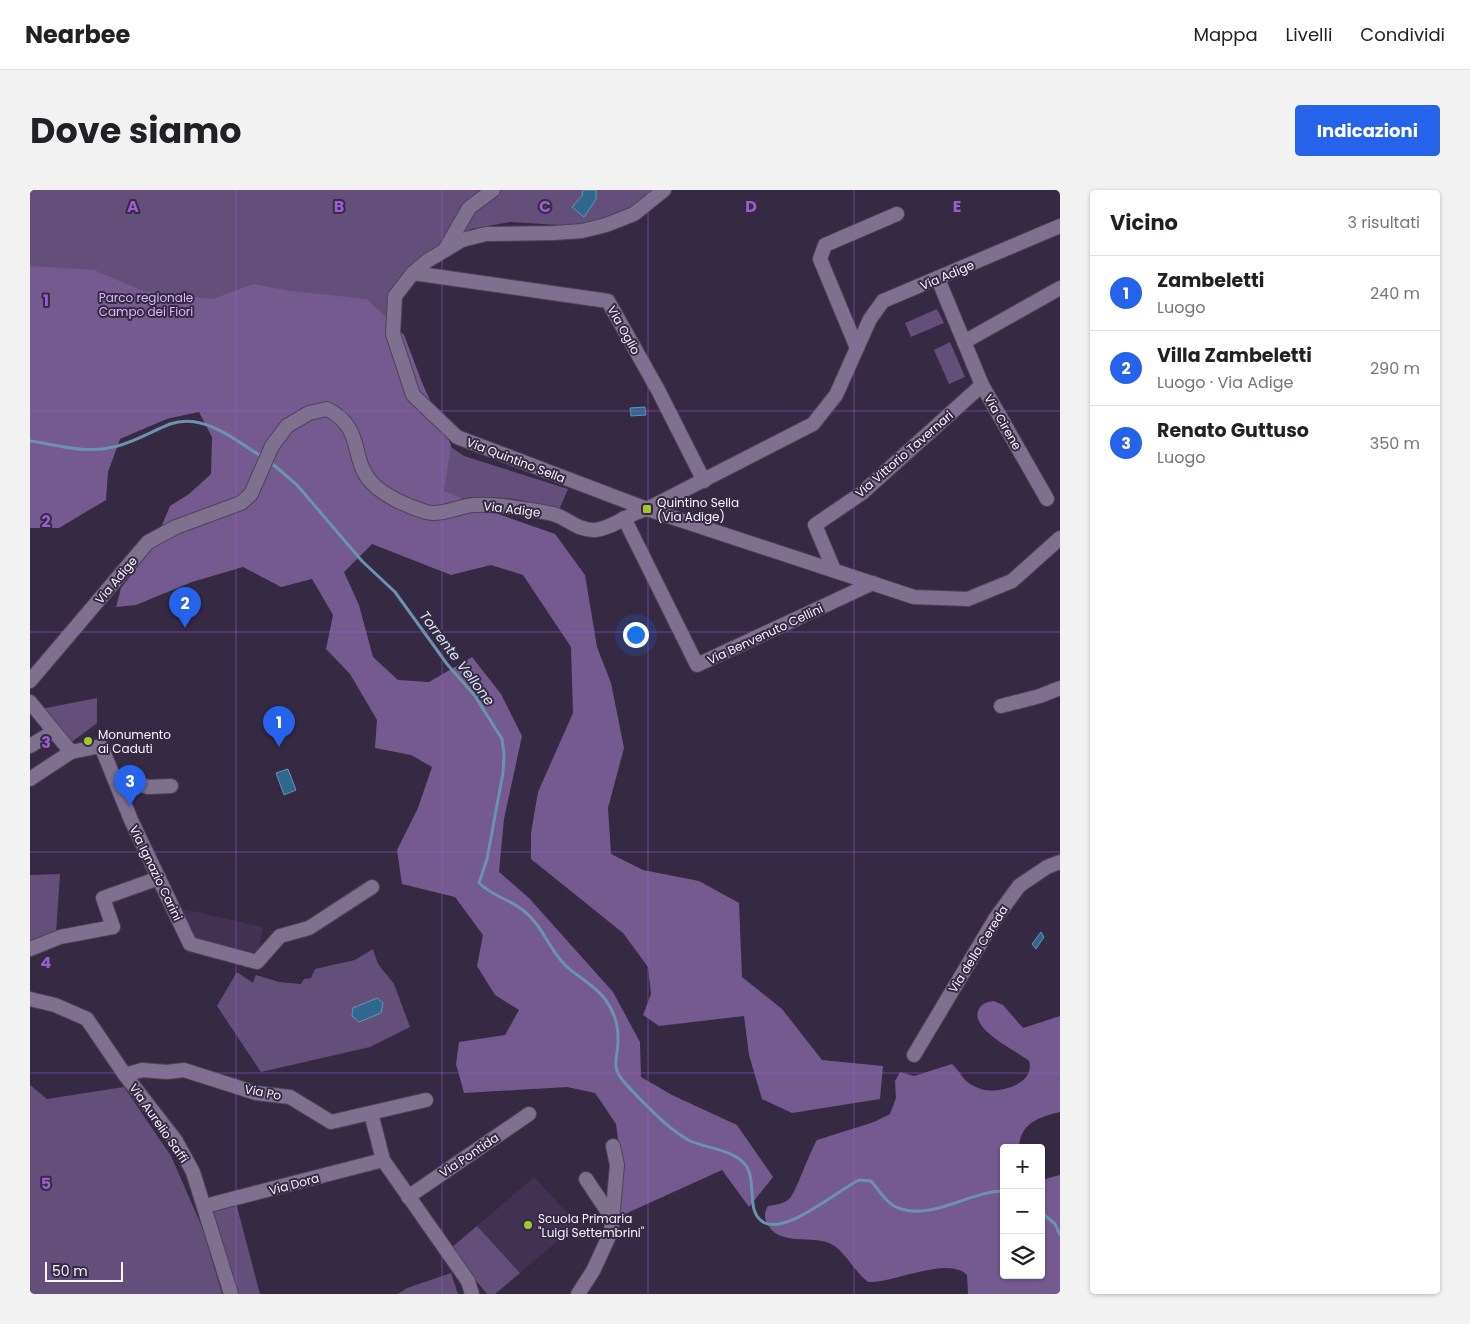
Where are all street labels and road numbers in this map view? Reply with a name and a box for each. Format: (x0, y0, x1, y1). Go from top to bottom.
street label: Via Adige (917, 256, 977, 294)
street label: Via Oglio (604, 302, 645, 358)
street label: Via Cirene (980, 391, 1026, 453)
street label: Via Vittorio Tavernari (851, 407, 957, 501)
street label: Via Quintino Sella (464, 433, 568, 487)
street label: Via Adige (483, 497, 541, 521)
street label: Via Adige (91, 553, 141, 607)
street label: Via Benvenuto Cellini (704, 600, 826, 668)
street label: Via Ignazio Carini (126, 823, 186, 923)
street label: Via della Cereda (944, 902, 1012, 996)
street label: Via Aurelio Saffi (125, 1080, 193, 1166)
street label: Via Po (243, 1080, 283, 1104)
street label: Via Pontida (436, 1129, 502, 1181)
street label: Via Dora (267, 1169, 321, 1199)

